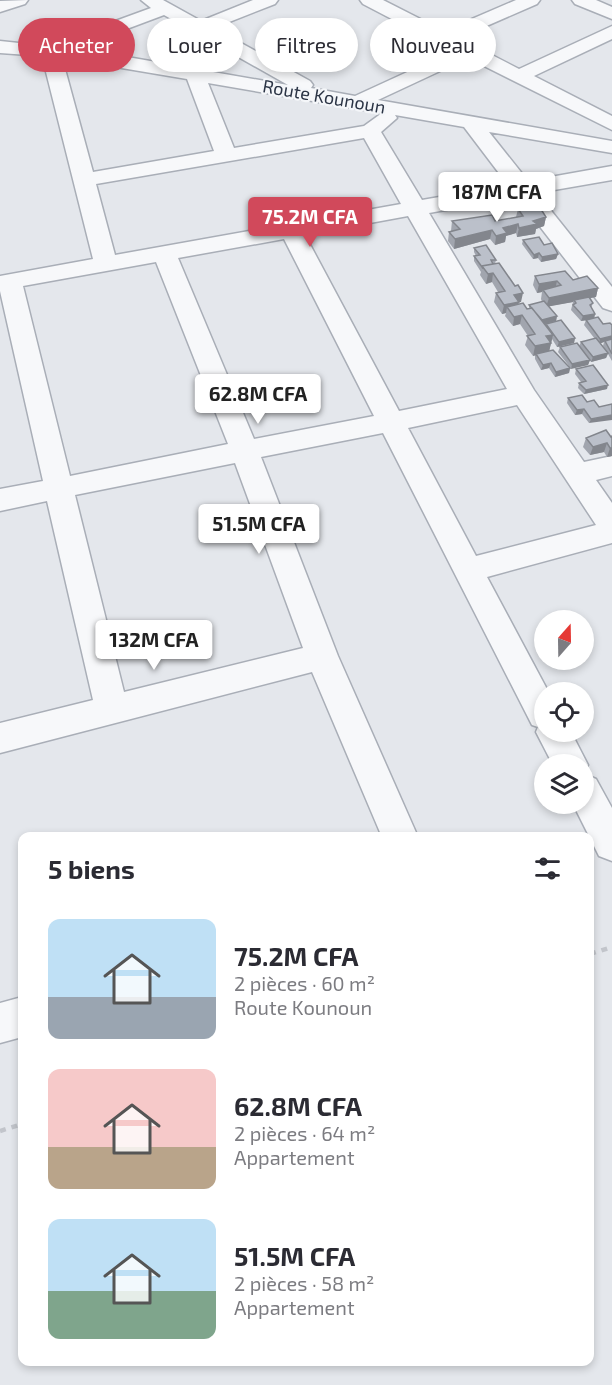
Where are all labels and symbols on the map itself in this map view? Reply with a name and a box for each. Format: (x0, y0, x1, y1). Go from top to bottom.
street label: Route Kounoun (261, 74, 387, 118)
pin: 187M CFA (435, 172, 559, 223)
pin: 75.2M CFA (241, 197, 379, 248)
pin: 62.8M CFA (189, 374, 327, 425)
pin: 51.5M CFA (190, 504, 328, 555)
north arrow (534, 610, 594, 670)
pin: 132M CFA (92, 620, 216, 671)

